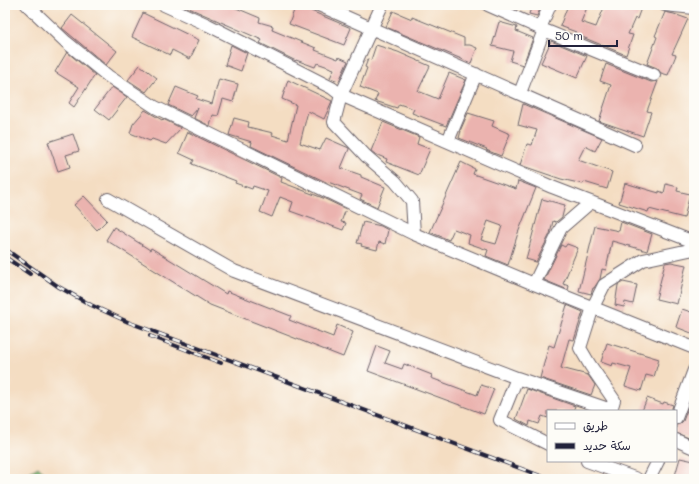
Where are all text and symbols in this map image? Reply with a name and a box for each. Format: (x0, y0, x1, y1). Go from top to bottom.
scale bar (549, 22, 617, 48)
text: 50 m (555, 27, 583, 43)
legend (547, 410, 677, 462)
text: طريق (583, 417, 608, 433)
text: سكة حديد (583, 437, 631, 453)

